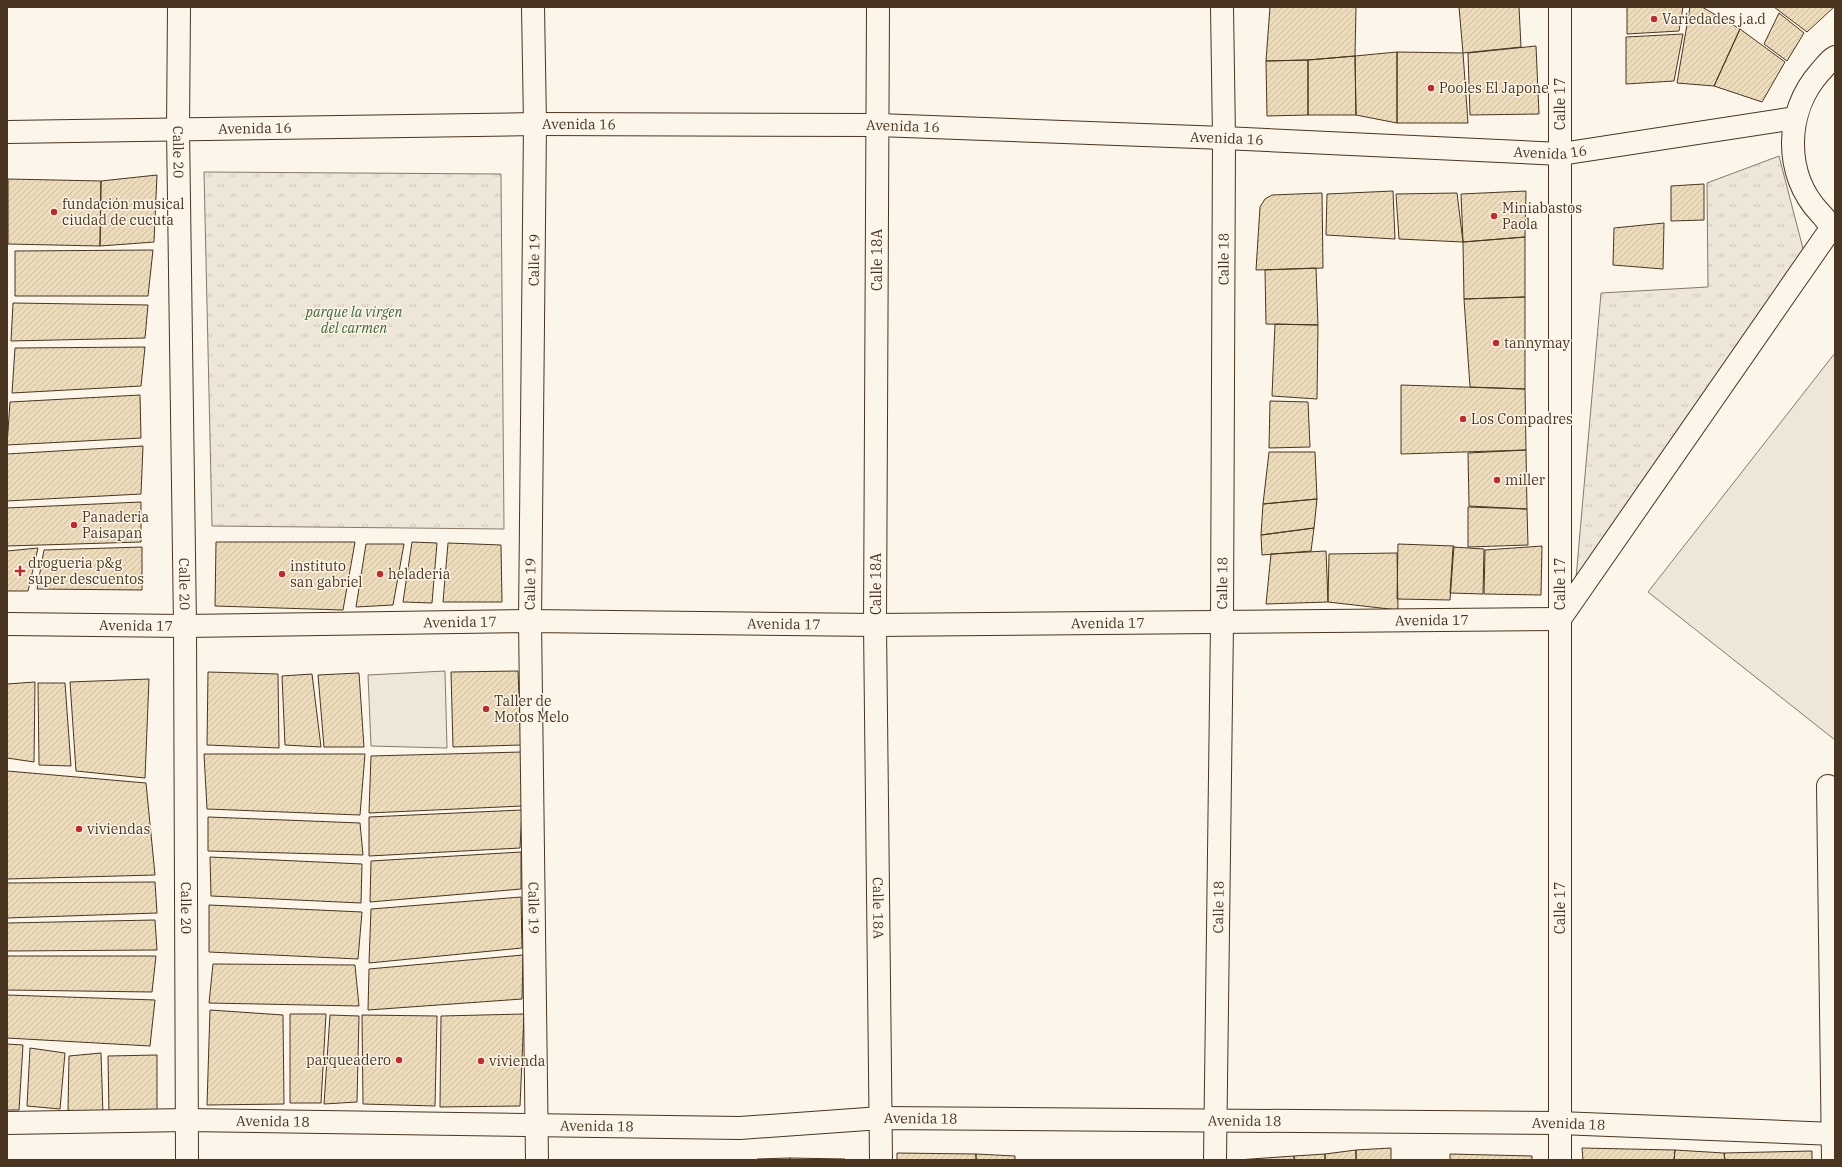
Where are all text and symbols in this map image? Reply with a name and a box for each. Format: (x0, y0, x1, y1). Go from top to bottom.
place label: Variedades j.a.d (1662, 10, 1766, 28)
marker: Variedades j.a.d (1649, 14, 1659, 24)
street label: Calle 17 (1551, 78, 1569, 130)
place label: Pooles El Japone (1439, 79, 1549, 97)
marker: Pooles El Japone (1426, 83, 1436, 93)
street label: Avenida 16 (542, 115, 616, 133)
street label: Avenida 16 (866, 116, 940, 136)
street label: Avenida 16 (218, 119, 292, 138)
street label: Calle 20 (169, 126, 188, 178)
street label: Avenida 16 (1190, 128, 1264, 149)
street label: Avenida 16 (1513, 141, 1588, 163)
place label: fundación musical ciudad de cucuta (62, 195, 185, 229)
place label: Miniabastos Paola (1502, 199, 1582, 233)
marker: fundación musical ciudad de cucuta (49, 207, 59, 217)
marker: Miniabastos Paola (1489, 211, 1499, 221)
street label: Calle 18A (868, 229, 886, 291)
street label: Calle 18 (1214, 233, 1233, 285)
street label: Calle 19 (525, 234, 543, 286)
park label: parque la virgen del carmen (303, 303, 403, 337)
place label: tannymay (1504, 334, 1571, 352)
marker: tannymay (1491, 338, 1501, 348)
place label: Los Compadres (1471, 410, 1573, 428)
marker: Los Compadres (1458, 414, 1468, 424)
place label: miller (1505, 471, 1546, 489)
marker: miller (1492, 475, 1502, 485)
place label: Panaderia Paisapan (82, 508, 149, 542)
marker: Panaderia Paisapan (69, 520, 79, 530)
street label: Calle 18A (867, 553, 885, 615)
place label: drogueria p&g super descuentos (28, 554, 144, 588)
place label: instituto san gabriel (290, 557, 362, 591)
street label: Calle 18 (1213, 557, 1231, 609)
street label: Calle 20 (175, 558, 194, 610)
street label: Calle 19 (521, 558, 539, 610)
street label: Calle 17 (1551, 558, 1569, 610)
place label: heladeria (388, 565, 451, 583)
marker: drogueria p&g super descuentos (15, 566, 25, 576)
marker: instituto san gabriel (277, 569, 287, 579)
marker: heladeria (375, 569, 385, 579)
street label: Avenida 17 (1395, 611, 1469, 629)
street label: Avenida 17 (423, 612, 497, 632)
street label: Avenida 17 (1071, 614, 1145, 632)
street label: Avenida 17 (747, 615, 821, 633)
street label: Avenida 17 (99, 616, 173, 635)
place label: Taller de Motos Melo (494, 692, 569, 726)
marker: Taller de Motos Melo (481, 704, 491, 714)
place label: viviendas (87, 820, 150, 838)
marker: viviendas (74, 824, 84, 834)
street label: Calle 18A (869, 877, 888, 940)
street label: Calle 18 (1209, 881, 1228, 933)
street label: Calle 20 (177, 882, 195, 934)
street label: Calle 19 (524, 882, 543, 934)
street label: Calle 17 (1551, 882, 1569, 934)
place label: parqueadero (306, 1051, 391, 1069)
place label: vivienda (489, 1052, 546, 1070)
marker: parqueadero (394, 1055, 404, 1065)
marker: vivienda (476, 1056, 486, 1066)
street label: Avenida 18 (884, 1109, 957, 1128)
street label: Avenida 18 (1208, 1111, 1281, 1130)
street label: Avenida 18 (236, 1112, 310, 1131)
street label: Avenida 18 (1532, 1114, 1606, 1134)
street label: Avenida 18 (560, 1116, 634, 1135)

